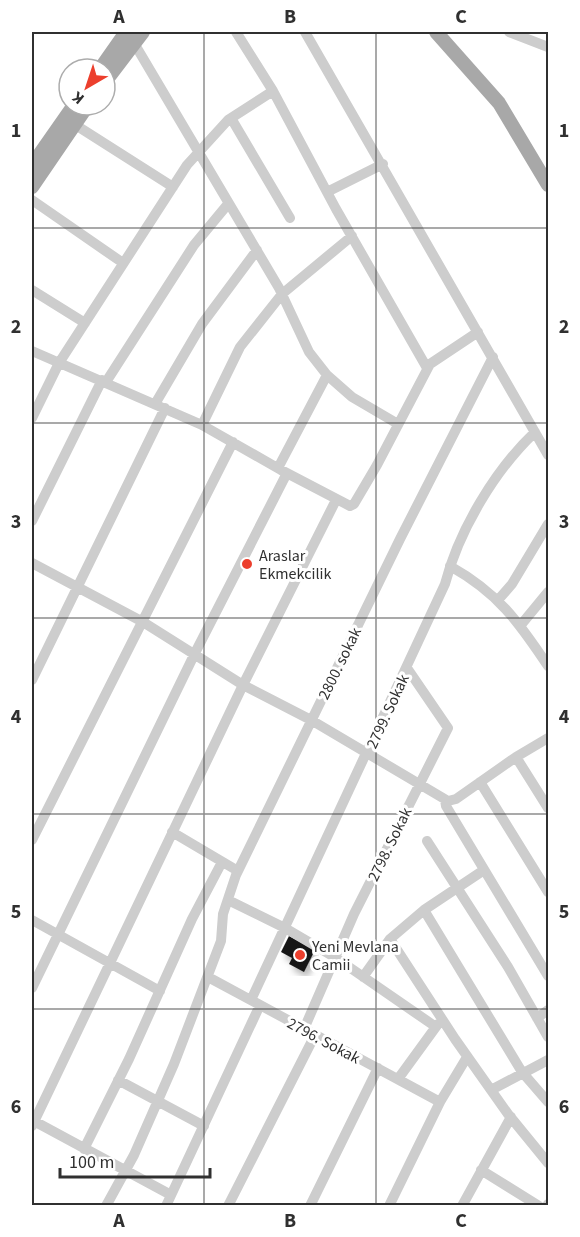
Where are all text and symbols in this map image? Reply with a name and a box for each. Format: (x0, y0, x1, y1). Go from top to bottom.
text: A (112, 3, 125, 31)
text: B (284, 3, 296, 31)
text: C (455, 3, 467, 31)
north arrow (57, 57, 117, 117)
text: K (67, 86, 89, 110)
text: 1 (11, 117, 21, 145)
text: 1 (559, 117, 569, 145)
text: 2 (11, 313, 21, 341)
text: 2 (559, 313, 569, 341)
text: 3 (11, 508, 21, 536)
text: 3 (559, 508, 569, 536)
place label: Araslar Ekmekcilik (259, 545, 331, 585)
marker: Araslar Ekmekcilik (240, 557, 254, 571)
street label: 2800. sokak (313, 623, 367, 703)
street label: 2799. Sokak (361, 670, 415, 752)
text: 4 (11, 703, 22, 731)
text: 4 (559, 703, 570, 731)
street label: 2798. Sokak (362, 804, 417, 885)
text: 5 (11, 898, 21, 926)
text: 5 (559, 898, 569, 926)
place label: Yeni Mevlana Camii (311, 936, 399, 976)
marker: Yeni Mevlana Camii (293, 948, 307, 962)
street label: 2796. Sokak (283, 1012, 364, 1069)
text: 6 (11, 1093, 21, 1121)
text: 6 (559, 1093, 569, 1121)
scale bar (60, 1141, 210, 1179)
text: 100 m (69, 1150, 114, 1175)
text: A (112, 1207, 125, 1235)
text: B (284, 1207, 296, 1235)
text: C (455, 1207, 467, 1235)

